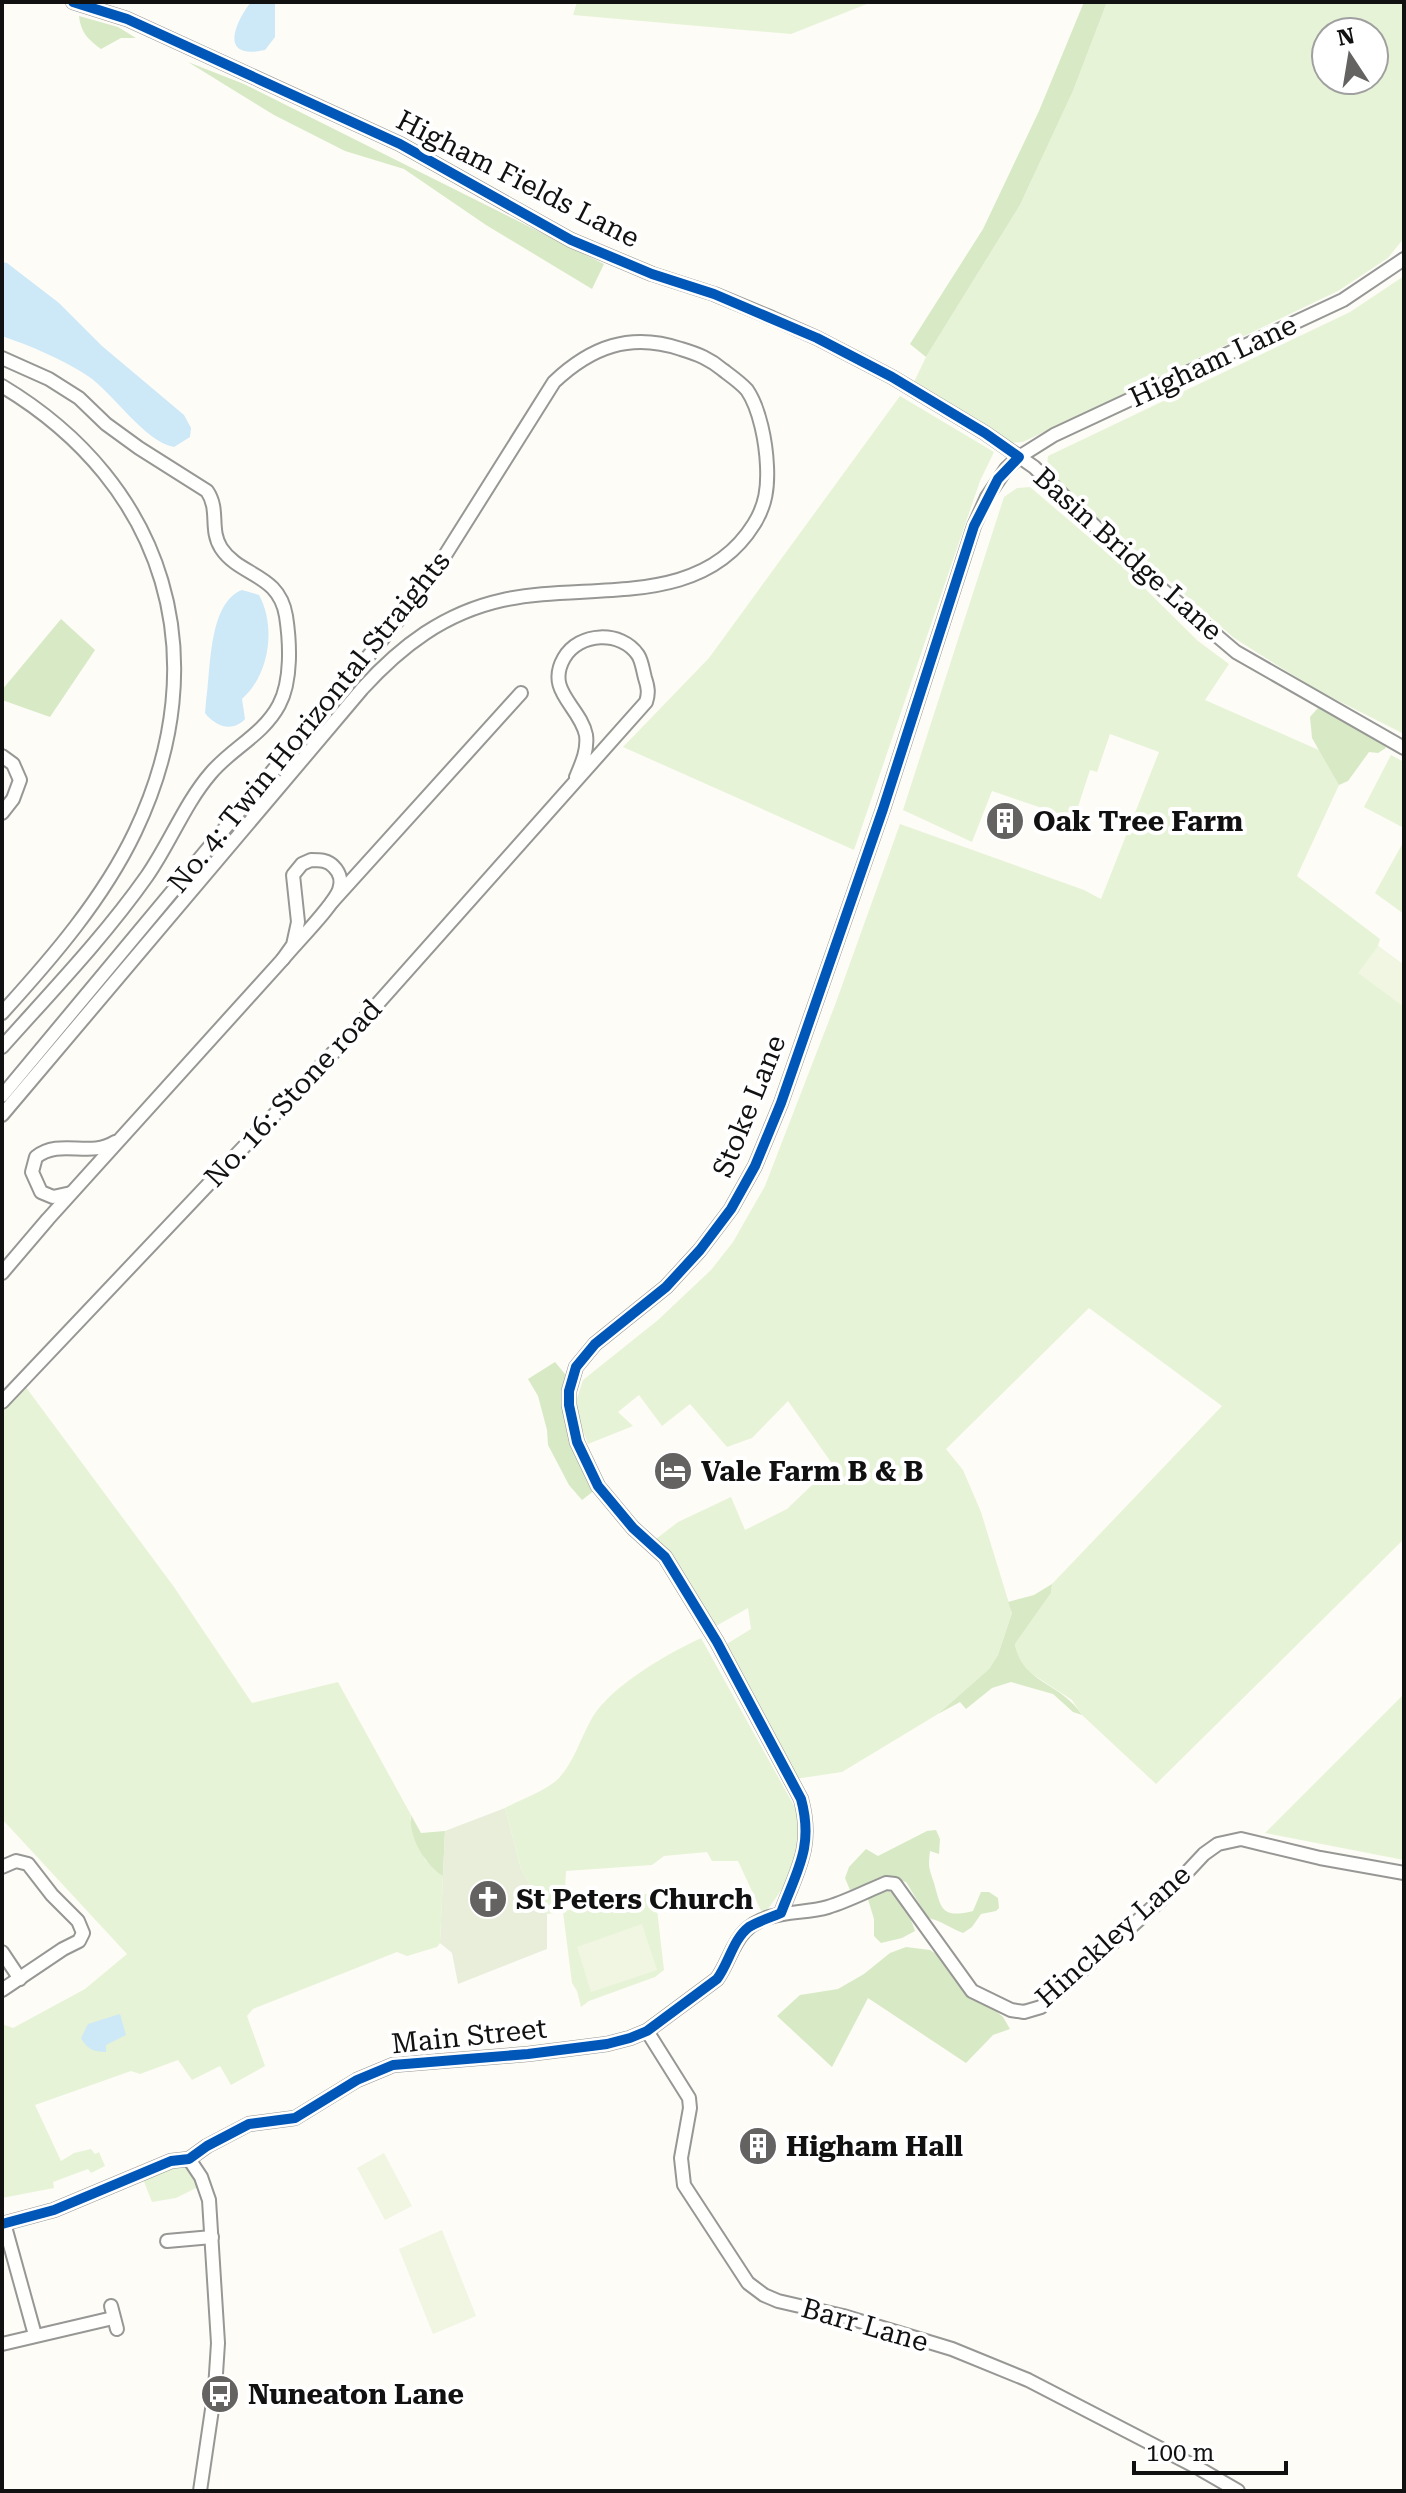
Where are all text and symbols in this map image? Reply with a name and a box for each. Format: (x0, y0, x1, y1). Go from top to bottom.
north arrow (1310, 16, 1390, 96)
text: N (1335, 23, 1357, 51)
street label: Higham Fields Lane (391, 103, 645, 255)
street label: Higham Lane (1124, 308, 1302, 414)
street label: Basin Bridge Lane (1027, 461, 1229, 647)
street label: No. 4: Twin Horizontal Straights (161, 545, 457, 899)
building icon: Oak Tree Farm (984, 800, 1026, 842)
place label: Oak Tree Farm (1033, 805, 1243, 838)
street label: No. 16: Stone road (198, 992, 388, 1193)
street label: Stoke Lane (706, 1030, 792, 1182)
hotel icon: Vale Farm B & B (652, 1450, 694, 1492)
place label: Vale Farm B & B (701, 1455, 924, 1488)
street label: Hinckley Lane (1029, 1858, 1197, 2014)
church icon: St Peters Church (467, 1878, 509, 1920)
place label: St Peters Church (516, 1883, 754, 1916)
street label: Main Street (390, 2011, 548, 2061)
building icon: Higham Hall (737, 2125, 779, 2167)
place label: Higham Hall (786, 2130, 963, 2163)
street label: Barr Lane (798, 2291, 932, 2359)
bus stop icon: Nuneaton Lane (199, 2373, 241, 2415)
place label: Nuneaton Lane (248, 2378, 464, 2411)
scale bar (1134, 2425, 1286, 2475)
text: 100 m (1146, 2439, 1214, 2467)

